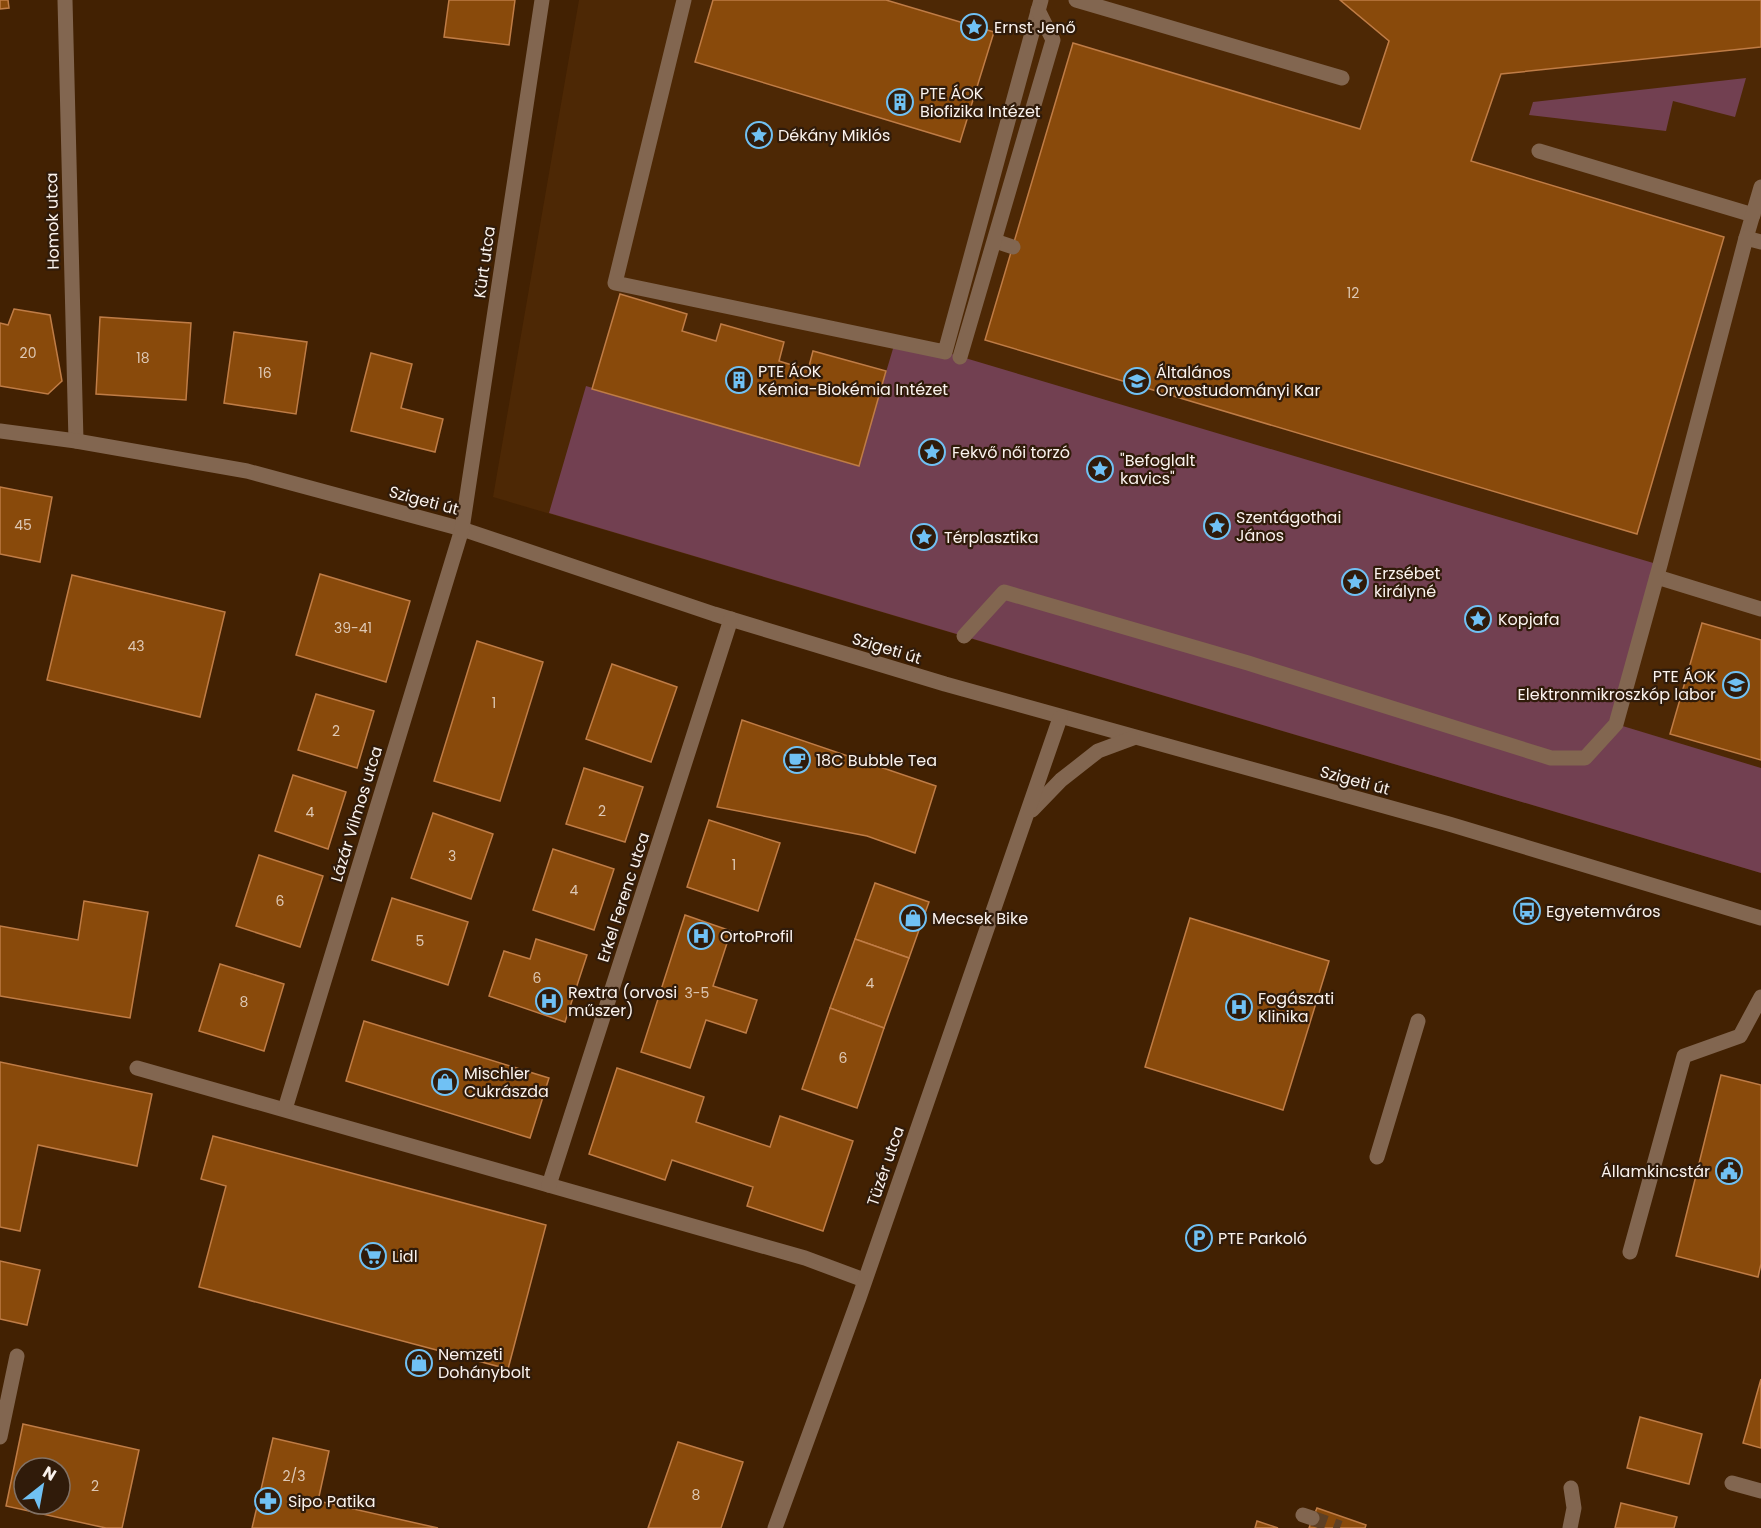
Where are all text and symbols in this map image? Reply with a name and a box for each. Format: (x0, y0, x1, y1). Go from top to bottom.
place icon: Ernst Jenő (959, 12, 989, 42)
place label: Ernst Jenő (994, 16, 1076, 39)
place label: PTE ÁOK Biofizika Intézet (920, 82, 1041, 123)
building icon: PTE ÁOK Biofizika Intézet (885, 87, 915, 117)
place icon: Dékány Miklós (744, 120, 774, 150)
place label: Dékány Miklós (778, 124, 890, 147)
street label: Homok utca (40, 172, 65, 270)
street label: Kürt utca (468, 225, 501, 300)
house number: 12 (1347, 283, 1359, 303)
house number: 20 (20, 343, 36, 363)
house number: 18 (136, 348, 150, 368)
place label: PTE ÁOK Kémia-Biokémia Intézet (758, 360, 948, 401)
place label: Általános Orvostudományi Kar (1156, 361, 1320, 402)
house number: 16 (258, 363, 272, 383)
building icon: PTE ÁOK Kémia-Biokémia Intézet (724, 365, 754, 395)
school or university icon: Általános Orvostudományi Kar (1122, 366, 1152, 396)
place icon: Fekvő női torzó (917, 437, 947, 467)
place label: Fekvő női torzó (952, 441, 1070, 464)
place label: "Befoglalt kavics" (1120, 449, 1195, 490)
place icon: "Befoglalt kavics" (1085, 454, 1115, 484)
street label: Szigeti út (386, 480, 462, 521)
place label: Szentágothai János (1236, 506, 1341, 547)
place icon: Szentágothai János (1202, 511, 1232, 541)
house number: 45 (14, 515, 32, 535)
place icon: Térplasztika (909, 522, 939, 552)
place label: Térplasztika (944, 526, 1039, 549)
place label: Erzsébet királyné (1374, 562, 1440, 603)
place icon: Erzsébet királyné (1340, 567, 1370, 597)
place icon: Kopjafa (1463, 604, 1493, 634)
place label: Kopjafa (1498, 608, 1560, 631)
house number: 39-41 (334, 618, 372, 638)
street label: Szigeti út (849, 627, 925, 670)
house number: 43 (127, 636, 145, 656)
place label: PTE ÁOK Elektronmikroszkóp labor (1518, 665, 1716, 706)
school or university icon: PTE ÁOK Elektronmikroszkóp labor (1721, 670, 1751, 700)
house number: 1 (492, 693, 496, 713)
house number: 2 (332, 721, 340, 741)
street label: Lázár Vilmos utca (325, 744, 388, 885)
cafe icon: 18C Bubble Tea (782, 745, 812, 775)
place label: 18C Bubble Tea (816, 749, 937, 772)
street label: Szigeti út (1317, 760, 1393, 801)
house number: 2 (598, 801, 606, 821)
house number: 4 (306, 802, 315, 822)
street label: Erkel Ferenc utca (592, 829, 655, 965)
house number: 3 (448, 846, 456, 866)
house number: 1 (732, 855, 736, 875)
house number: 4 (570, 880, 579, 900)
house number: 6 (276, 891, 285, 911)
bus stop icon: Egyetemváros (1512, 896, 1542, 926)
place label: Egyetemváros (1546, 900, 1661, 923)
shop icon: Mecsek Bike (898, 903, 928, 933)
place label: Mecsek Bike (932, 907, 1028, 930)
hospital icon: OrtoProfil (686, 921, 716, 951)
place label: OrtoProfil (720, 925, 793, 948)
house number: 5 (416, 931, 424, 951)
house number: 6 (533, 968, 542, 988)
house number: 4 (866, 973, 875, 993)
place label: Rextra (orvosi műszer) (568, 981, 677, 1022)
house number: 3-5 (685, 983, 709, 1003)
hospital icon: Rextra (orvosi műszer) (534, 986, 564, 1016)
place label: Fogászati Klinika (1258, 987, 1334, 1028)
house number: 8 (240, 992, 249, 1012)
hospital icon: Fogászati Klinika (1224, 992, 1254, 1022)
house number: 6 (839, 1048, 848, 1068)
place label: Mischler Cukrászda (464, 1062, 549, 1103)
shop icon: Mischler Cukrászda (430, 1067, 460, 1097)
street label: Tüzér utca (861, 1123, 910, 1209)
public building icon: Államkincstár (1714, 1156, 1744, 1186)
place label: Államkincstár (1601, 1160, 1710, 1183)
parking icon: PTE Parkoló (1184, 1223, 1214, 1253)
place label: PTE Parkoló (1218, 1227, 1307, 1250)
supermarket icon: Lidl (358, 1241, 388, 1271)
place label: Lidl (392, 1245, 418, 1268)
place label: Nemzeti Dohánybolt (438, 1343, 531, 1384)
shop icon: Nemzeti Dohánybolt (404, 1348, 434, 1378)
north arrow (12, 1456, 72, 1516)
text: N (38, 1461, 61, 1487)
house number: 2/3 (283, 1466, 305, 1486)
house number: 2 (91, 1476, 99, 1496)
house number: 8 (692, 1485, 701, 1505)
pharmacy icon: Sipo Patika (253, 1486, 283, 1516)
place label: Sipo Patika (288, 1490, 376, 1513)

